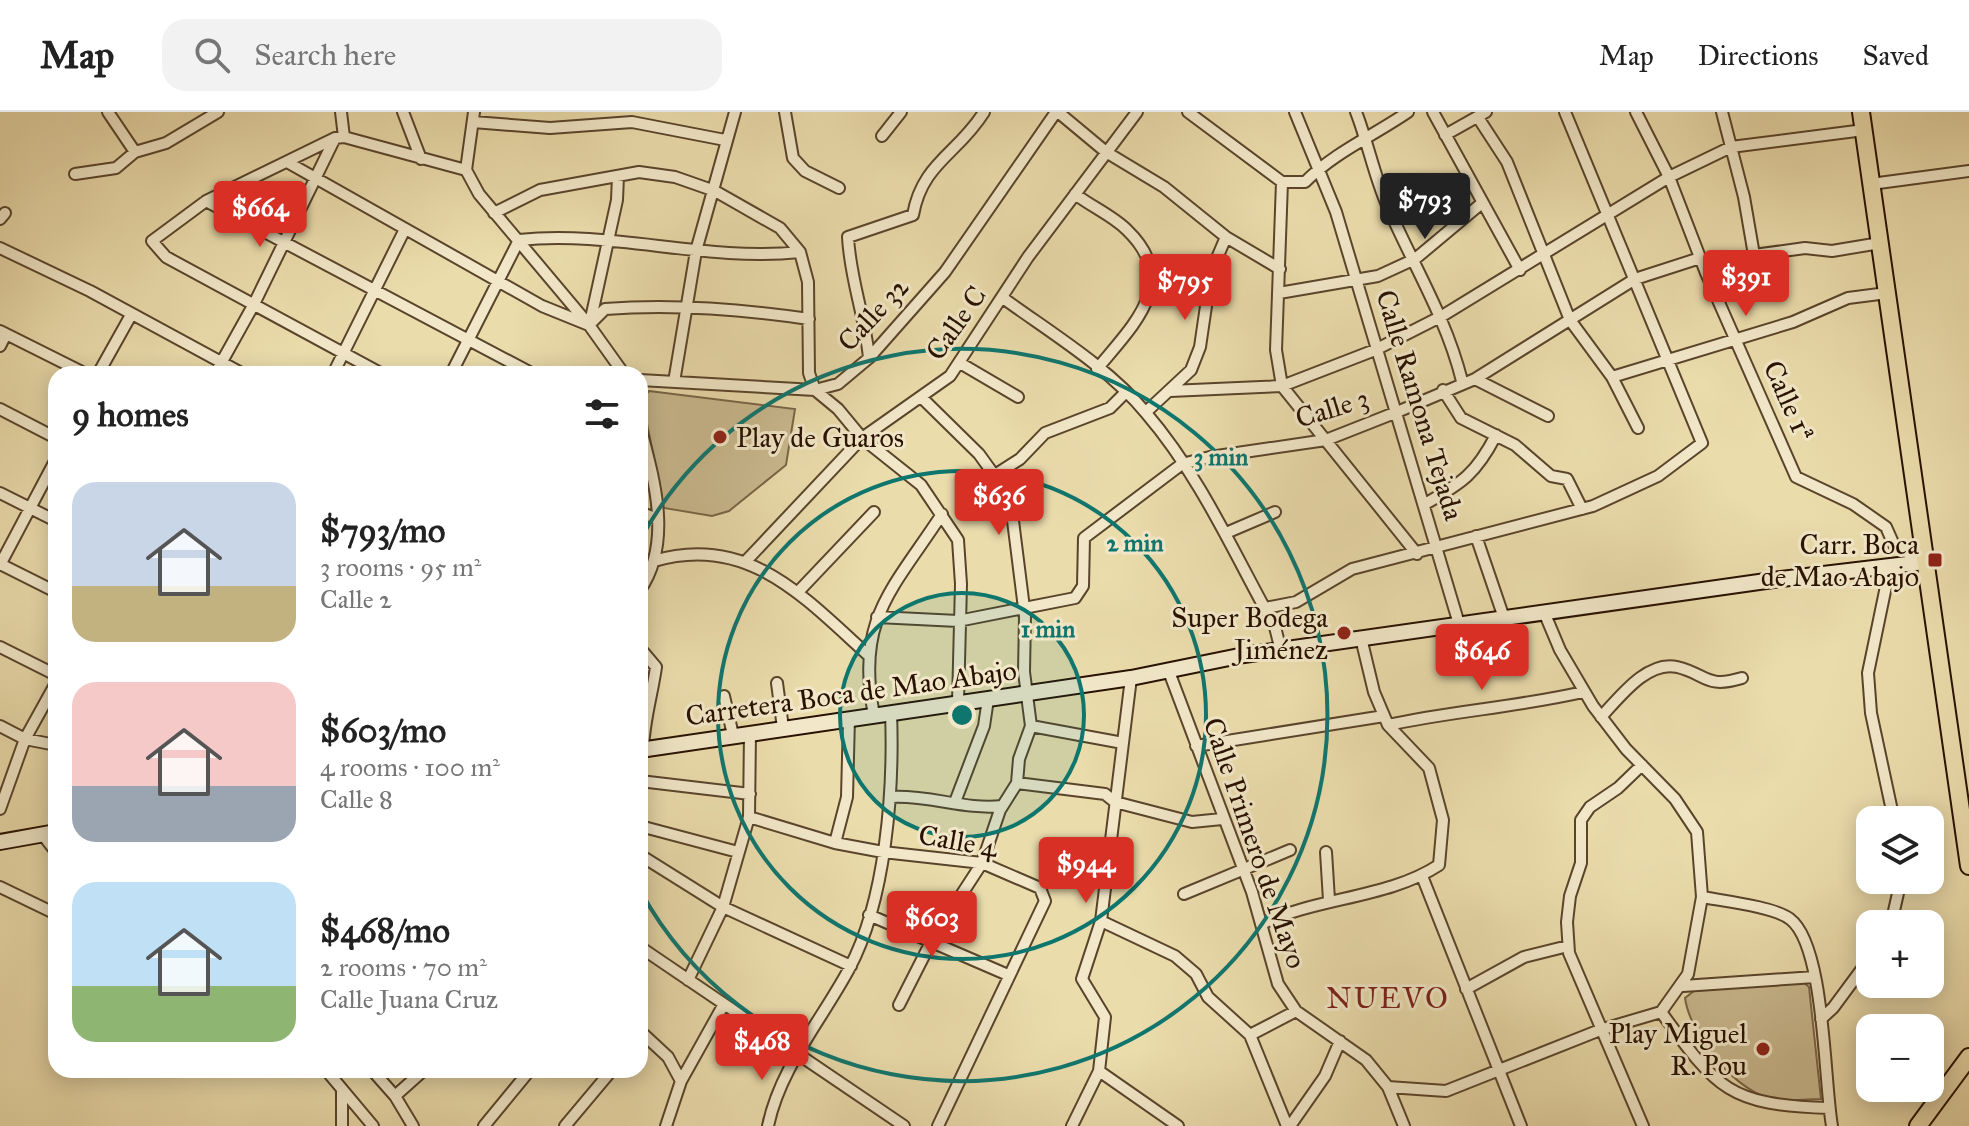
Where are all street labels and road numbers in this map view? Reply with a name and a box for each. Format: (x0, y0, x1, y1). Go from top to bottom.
street label: Calle 32 (830, 270, 916, 358)
street label: Calle C (918, 279, 994, 367)
street label: Calle Ramona Tejada (1368, 286, 1472, 525)
street label: Calle 1ª (1756, 355, 1822, 447)
street label: Calle 3 (1291, 380, 1373, 436)
street label: Carretera Boca de Mao Abajo (683, 652, 1019, 734)
street label: Calle Primero de Mayo (1196, 713, 1314, 973)
street label: Calle 4 (916, 817, 1001, 865)

